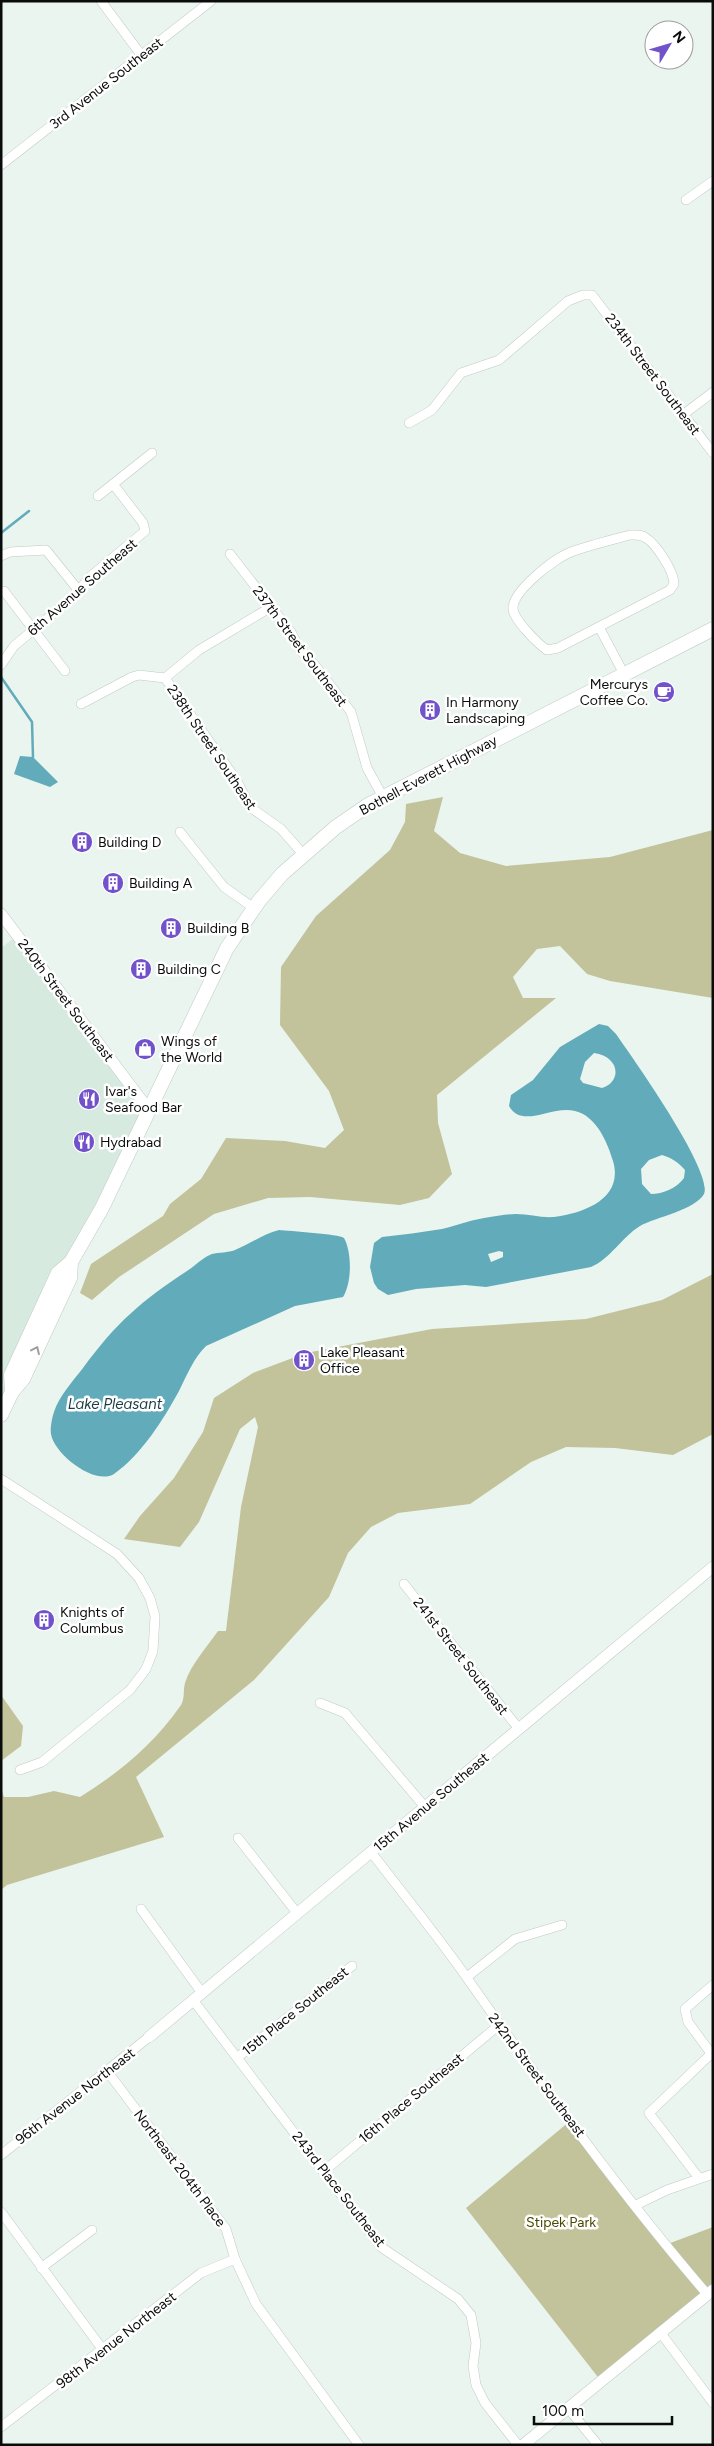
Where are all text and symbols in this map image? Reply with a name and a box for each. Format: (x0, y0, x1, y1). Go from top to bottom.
north arrow (644, 20, 694, 70)
text: N (669, 28, 689, 47)
street label: 3rd Avenue Southeast (46, 34, 166, 133)
street label: 234th Street Southeast (601, 310, 704, 438)
street label: 6th Avenue Southeast (24, 535, 141, 640)
street label: 237th Street Southeast (249, 583, 350, 710)
place label: Mercurys Coffee Co. (580, 676, 648, 709)
cafe icon: Mercurys Coffee Co. (652, 680, 676, 704)
street label: 238th Street Southeast (163, 681, 260, 813)
place label: In Harmony Landscaping (446, 694, 525, 727)
building icon: In Harmony Landscaping (418, 698, 442, 722)
street label: Bothell-Everett Highway (356, 732, 501, 819)
building icon: Building D (70, 830, 94, 854)
place label: Building D (98, 834, 161, 851)
building icon: Building A (101, 871, 125, 895)
place label: Building A (129, 875, 193, 892)
building icon: Building B (159, 916, 183, 940)
place label: Building B (187, 920, 249, 937)
street label: 240th Street Southeast (14, 936, 117, 1065)
building icon: Building C (129, 957, 153, 981)
place label: Building C (157, 961, 221, 978)
place label: Wings of the World (161, 1033, 222, 1066)
shop icon: Wings of the World (133, 1037, 157, 1061)
place label: Ivar's Seafood Bar (105, 1083, 182, 1116)
restaurant icon: Ivar's Seafood Bar (77, 1087, 101, 1111)
restaurant icon: Hydrabad (72, 1130, 96, 1154)
place label: Hydrabad (100, 1134, 161, 1151)
place label: Lake Pleasant Office (320, 1344, 405, 1377)
one-way arrow (30, 1346, 41, 1355)
building icon: Lake Pleasant Office (292, 1348, 316, 1372)
water label: Lake Pleasant (68, 1395, 163, 1413)
street label: 241st Street Southeast (409, 1594, 512, 1718)
place label: Knights of Columbus (60, 1604, 125, 1637)
building icon: Knights of Columbus (32, 1608, 56, 1632)
street label: 15th Avenue Southeast (370, 1749, 492, 1856)
street label: 15th Place Southeast (239, 1963, 352, 2059)
street label: 242nd Street Southeast (484, 2010, 589, 2141)
street label: 96th Avenue Northeast (12, 2045, 138, 2148)
street label: 16th Place Southeast (355, 2050, 467, 2147)
street label: Northeast 204th Place (130, 2106, 229, 2231)
street label: 243rd Place Southeast (288, 2128, 389, 2250)
park label: Stipek Park (526, 2214, 596, 2231)
street label: 98th Avenue Northeast (53, 2288, 180, 2392)
scale bar (534, 2394, 672, 2426)
text: 100 m (542, 2402, 584, 2420)

